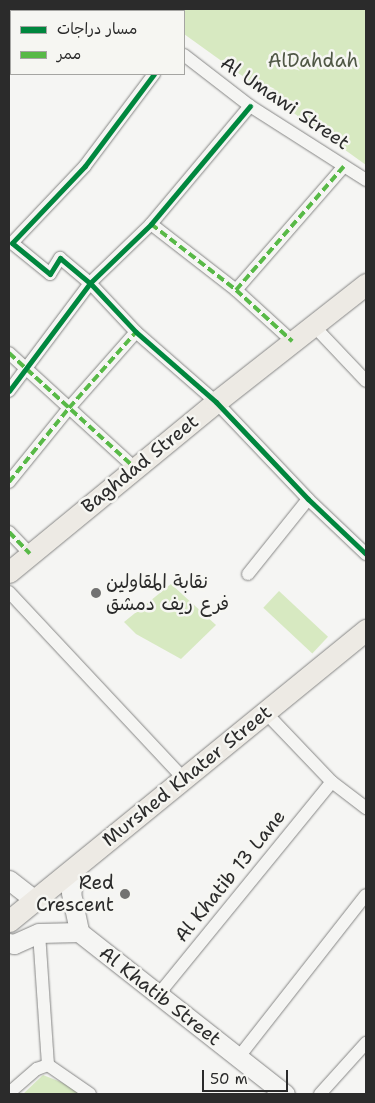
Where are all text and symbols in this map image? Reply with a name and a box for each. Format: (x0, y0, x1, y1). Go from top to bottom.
legend (10, 10, 185, 75)
text: مسار دراجات (57, 19, 137, 39)
text: ممر (57, 44, 81, 64)
park label: AlDahdah (268, 50, 358, 72)
street label: Al Umawi Street (216, 51, 354, 155)
street label: Baghdad Street (77, 410, 203, 518)
place label: نقابة المقاولين فرع ريف دمشق (106, 571, 229, 615)
marker: نقابة المقاولين فرع ريف دمشق (90, 587, 102, 599)
street label: Murshed Khater Street (98, 701, 276, 851)
street label: Al Khatib 13 Lane (170, 805, 290, 947)
place label: Red Crescent (36, 872, 114, 916)
marker: Red Crescent (118, 887, 132, 901)
street label: Al Khatib Street (95, 942, 225, 1050)
scale bar (205, 1060, 291, 1092)
text: 50 m (210, 1069, 248, 1089)

